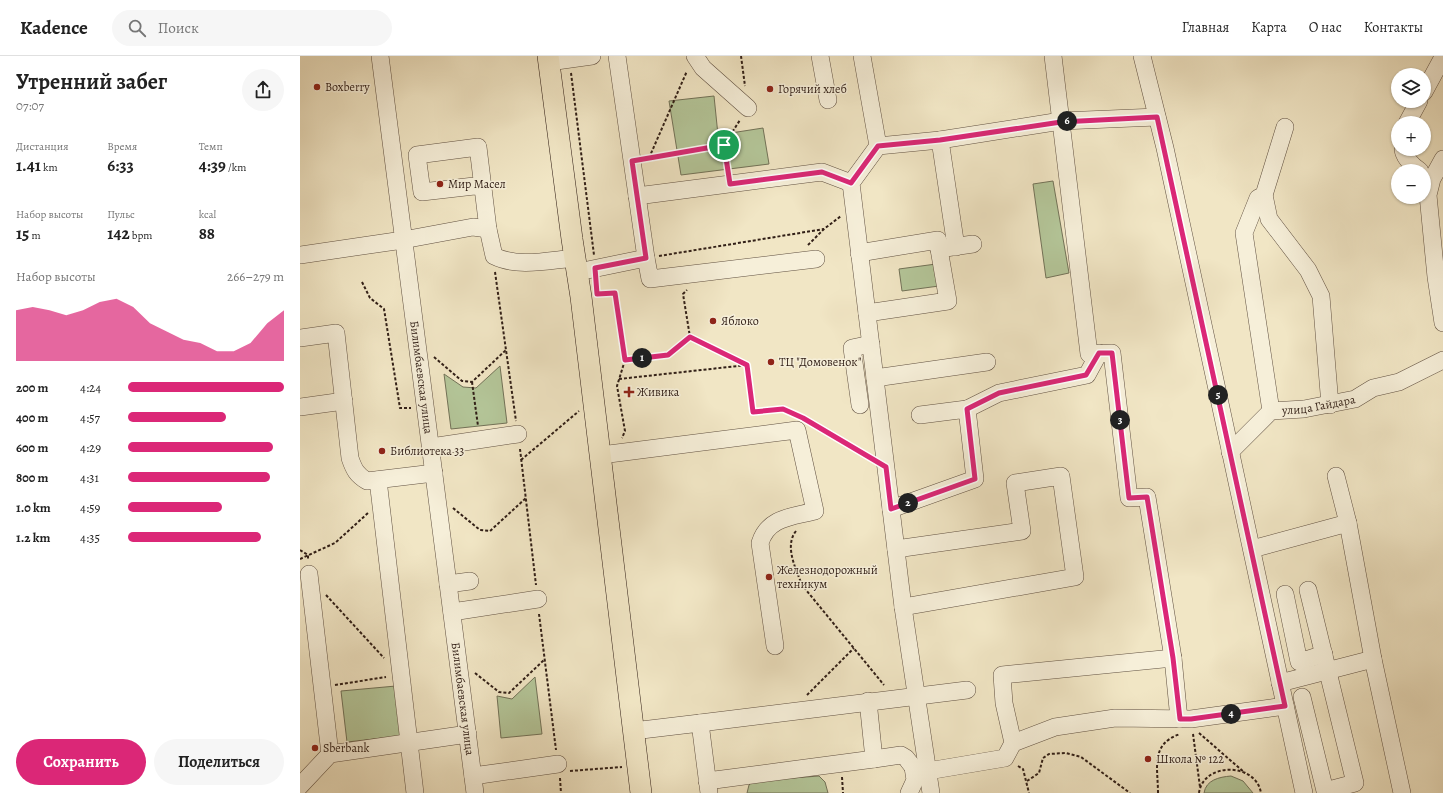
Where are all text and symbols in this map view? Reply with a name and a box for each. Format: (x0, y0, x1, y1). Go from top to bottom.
search box (112, 10, 392, 46)
text: Kadence (20, 15, 88, 41)
icon: search (126, 17, 148, 39)
text: Поиск (158, 18, 199, 38)
text: Главная (1182, 18, 1229, 37)
text: Карта (1251, 18, 1287, 37)
text: О нас (1309, 18, 1342, 37)
text: Контакты (1364, 18, 1423, 37)
text: Утренний забег (16, 67, 167, 97)
map controls (1391, 68, 1431, 204)
button: layers (1391, 68, 1431, 108)
button: share (242, 69, 284, 111)
place label: Boxberry (325, 79, 370, 95)
place label: Горячий хлеб (778, 81, 847, 97)
marker: Boxberry (312, 82, 322, 92)
marker: Горячий хлеб (765, 84, 775, 94)
text: 07:07 (16, 97, 44, 114)
pin: 6 (1057, 111, 1077, 131)
text: 6 (1064, 113, 1070, 128)
button: + (1391, 116, 1431, 156)
pin (707, 128, 741, 162)
icon: arrive (713, 134, 735, 156)
text: Дистанция (16, 139, 68, 154)
text: Время (107, 139, 137, 154)
text: Темп (199, 139, 223, 154)
text: 1.41 (16, 154, 41, 177)
text: 6:33 (107, 154, 134, 177)
text: 4:39 (199, 154, 226, 177)
text: km (41, 160, 58, 175)
text: /km (226, 160, 246, 175)
button: − (1391, 164, 1431, 204)
place label: Мир Масел (448, 176, 506, 192)
marker: Мир Масел (435, 179, 445, 189)
text: Набор высоты (16, 207, 83, 222)
text: Пульс (107, 207, 135, 222)
text: kcal (199, 207, 216, 222)
text: 15 (16, 222, 29, 245)
text: 142 (107, 222, 130, 245)
text: 88 (199, 222, 215, 245)
text: m (29, 228, 41, 243)
text: bpm (130, 228, 152, 243)
text: Набор высоты (16, 268, 96, 285)
text: 266–279 m (227, 268, 284, 285)
place label: Яблоко (721, 313, 759, 329)
marker: Яблоко (708, 316, 718, 326)
street label: Билимбаевская улица (406, 320, 437, 435)
pin: 1 (632, 348, 652, 368)
text: 1 (640, 350, 644, 365)
place label: ТЦ "Домовенок" (779, 354, 862, 370)
marker: ТЦ "Домовенок" (766, 357, 776, 367)
text: 200 m (16, 379, 49, 396)
text: 4:24 (80, 379, 101, 396)
place label: Живика (637, 384, 680, 400)
pin: 5 (1208, 385, 1228, 405)
marker: Живика (624, 387, 634, 397)
text: 5 (1216, 387, 1220, 402)
street label: улица Гайдара (1280, 391, 1357, 418)
text: 400 m (16, 409, 48, 426)
text: 4:57 (80, 409, 100, 426)
pin: 3 (1110, 410, 1130, 430)
text: 3 (1118, 412, 1122, 427)
text: 600 m (16, 439, 48, 456)
text: 4:29 (80, 439, 101, 456)
place label: Библиотека 33 (390, 443, 464, 459)
marker: Библиотека 33 (377, 446, 387, 456)
text: 800 m (16, 469, 48, 486)
text: 4:31 (80, 469, 99, 486)
pin: 2 (898, 493, 918, 513)
text: 2 (905, 495, 911, 510)
text: 1.0 km (16, 499, 51, 516)
text: 4:59 (80, 499, 101, 516)
text: 1.2 km (16, 529, 50, 546)
text: 4:35 (80, 529, 100, 546)
place label: Железнодорожный техникум (777, 562, 878, 592)
marker: Железнодорожный техникум (764, 572, 774, 582)
street label: Билимбаевская улица (448, 641, 478, 757)
pin: 4 (1221, 704, 1241, 724)
text: 4 (1228, 706, 1234, 721)
button: Сохранить (16, 739, 146, 785)
button: Поделиться (154, 739, 284, 785)
place label: Sberbank (323, 740, 370, 756)
marker: Sberbank (310, 743, 320, 753)
place label: Школа № 122 (1156, 751, 1224, 767)
marker: Школа № 122 (1143, 754, 1153, 764)

